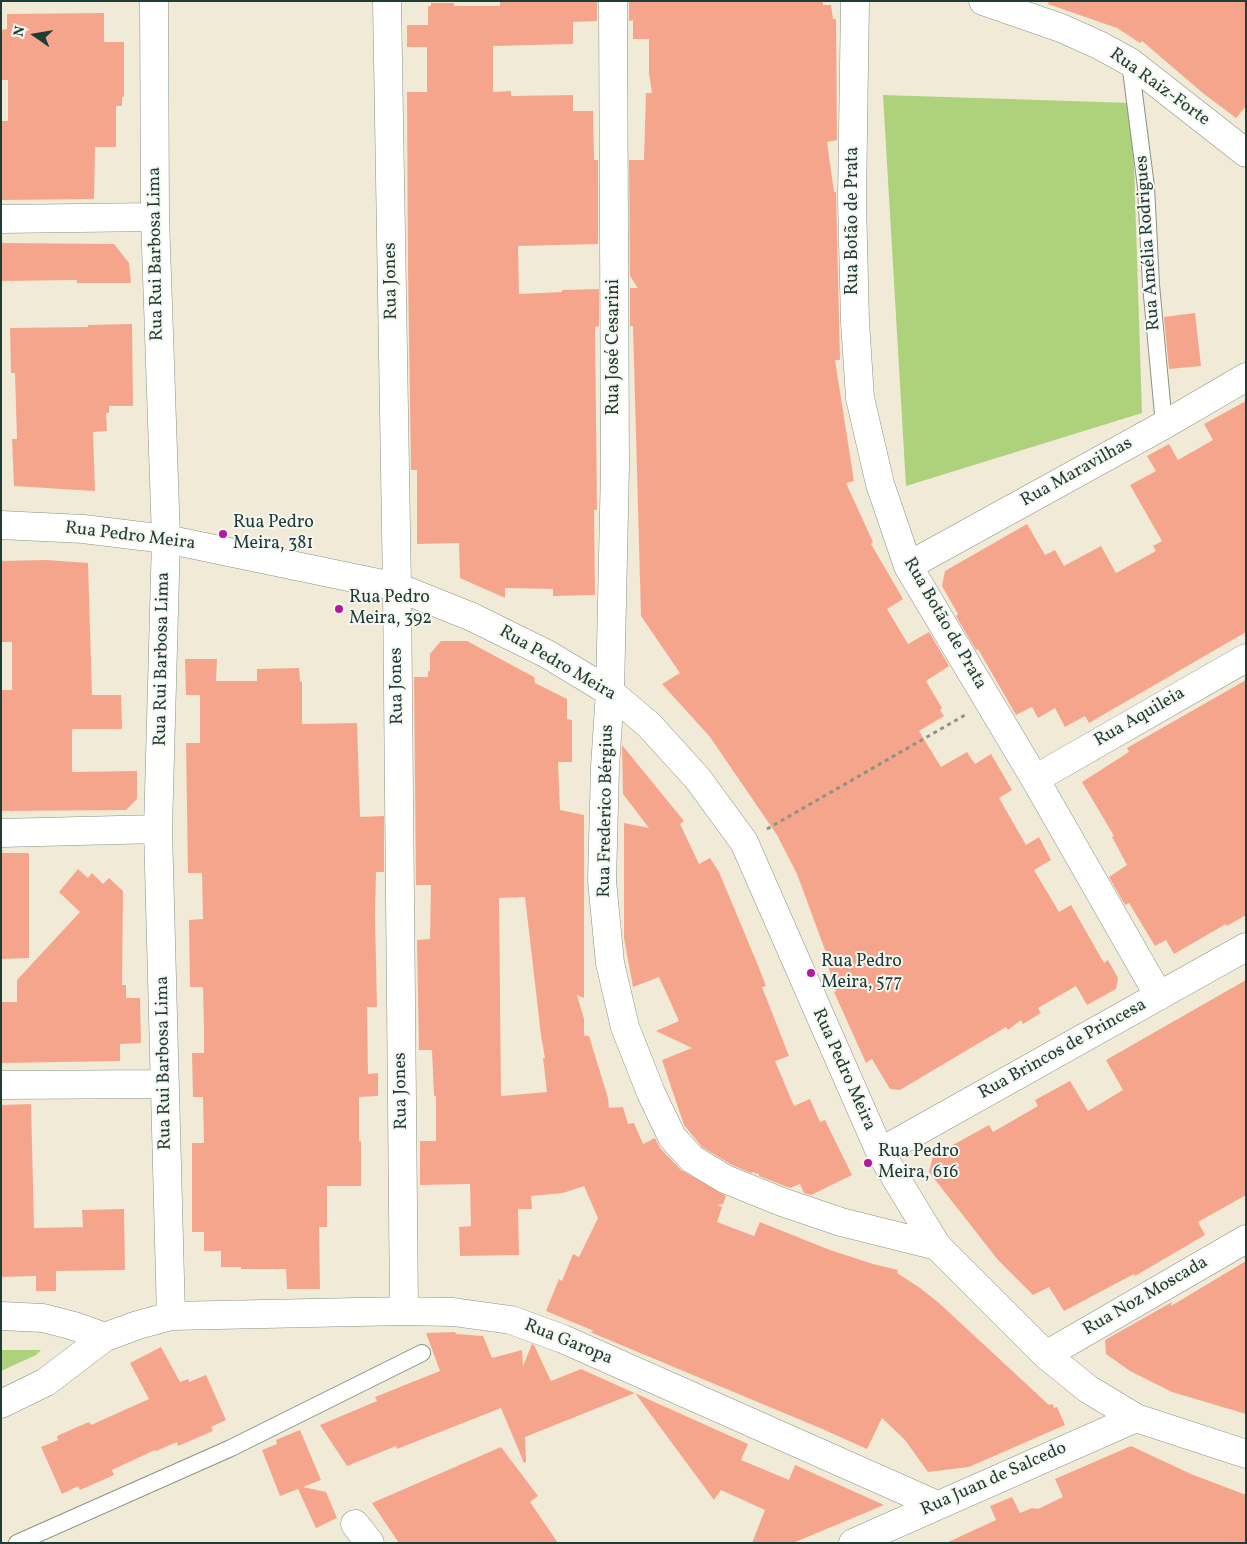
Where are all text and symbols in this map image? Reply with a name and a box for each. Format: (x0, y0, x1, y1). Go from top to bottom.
north arrow (10, 10, 60, 60)
text: N (9, 24, 30, 39)
street label: Rua Raiz-Forte (1105, 44, 1213, 132)
street label: Rua Botão de Prata (843, 147, 865, 295)
street label: Rua Amélia Rodrigues (1132, 155, 1166, 331)
street label: Rua Rui Barbosa Lima (145, 167, 169, 341)
street label: Rua Jones (381, 242, 403, 320)
street label: Rua José Cesarini (604, 279, 626, 415)
street label: Rua Maravilhas (1017, 433, 1137, 513)
place label: Rua Pedro Meira, 381 (233, 513, 314, 556)
street label: Rua Pedro Meira (63, 518, 197, 556)
marker: Rua Pedro Meira, 381 (217, 528, 229, 540)
street label: Rua Botão de Prata (898, 554, 990, 694)
street label: Rua Rui Barbosa Lima (151, 572, 175, 746)
place label: Rua Pedro Meira, 392 (349, 588, 432, 630)
marker: Rua Pedro Meira, 392 (333, 603, 345, 615)
street label: Rua Pedro Meira (495, 622, 619, 706)
street label: Rua Jones (387, 647, 409, 725)
street label: Rua Aquileia (1091, 683, 1189, 753)
street label: Rua Frederico Bérgius (595, 724, 619, 898)
place label: Rua Pedro Meira, 577 (821, 952, 902, 994)
marker: Rua Pedro Meira, 577 (805, 967, 817, 979)
street label: Rua Rui Barbosa Lima (153, 976, 177, 1150)
street label: Rua Brincos de Princesa (975, 995, 1151, 1105)
street label: Rua Pedro Meira (806, 1006, 880, 1134)
street label: Rua Jones (391, 1052, 413, 1130)
place label: Rua Pedro Meira, 616 (878, 1142, 959, 1184)
marker: Rua Pedro Meira, 616 (862, 1157, 874, 1169)
street label: Rua Noz Moscada (1080, 1253, 1212, 1341)
street label: Rua Garopa (521, 1315, 615, 1371)
street label: Rua Juan de Salcedo (918, 1438, 1070, 1522)

